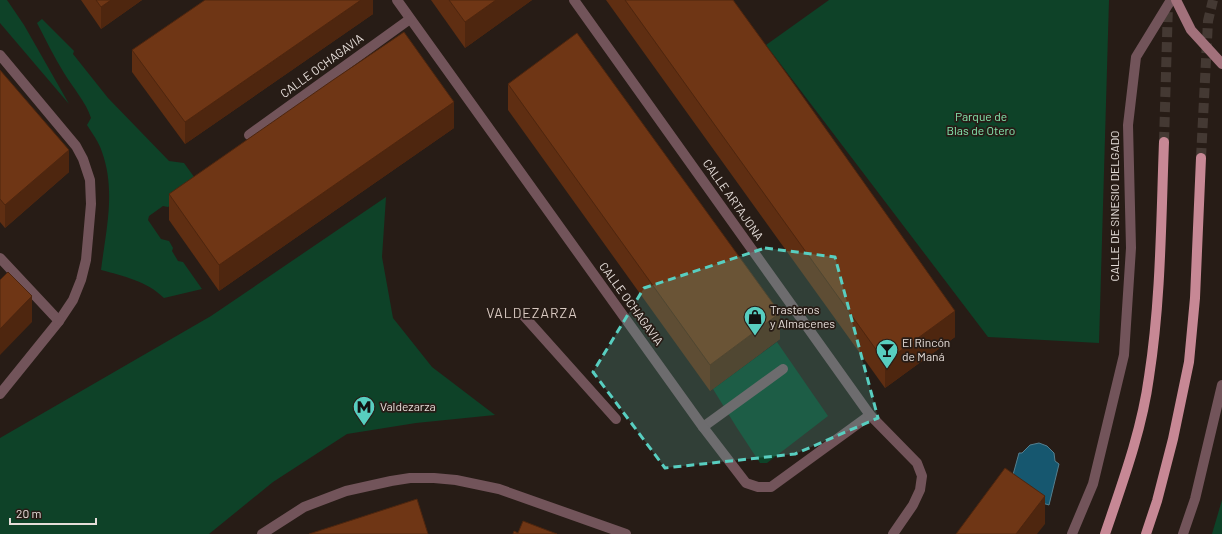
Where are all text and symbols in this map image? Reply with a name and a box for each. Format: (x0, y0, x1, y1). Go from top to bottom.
street label: CALLE OCHAGAVIA (277, 30, 366, 100)
park label: Parque de Blas de Otero (947, 109, 1015, 137)
street label: CALLE DE SINESIO DELGADO (1107, 130, 1121, 282)
street label: CALLE ARTAJONA (701, 156, 767, 243)
street label: CALLE OCHAGAVIA (597, 259, 667, 348)
place label: Trasteros y Almacenes (770, 302, 835, 330)
district label: VALDEZARZA (486, 304, 578, 321)
shop icon: Trasteros y Almacenes (742, 304, 768, 337)
place label: El Rincón de Maná (902, 335, 950, 363)
bar icon: El Rincón de Maná (874, 337, 900, 370)
metro station icon: Valdezarza (351, 394, 377, 427)
place label: Valdezarza (380, 399, 436, 413)
scale bar (10, 500, 96, 526)
text: 20 m (16, 506, 42, 520)

